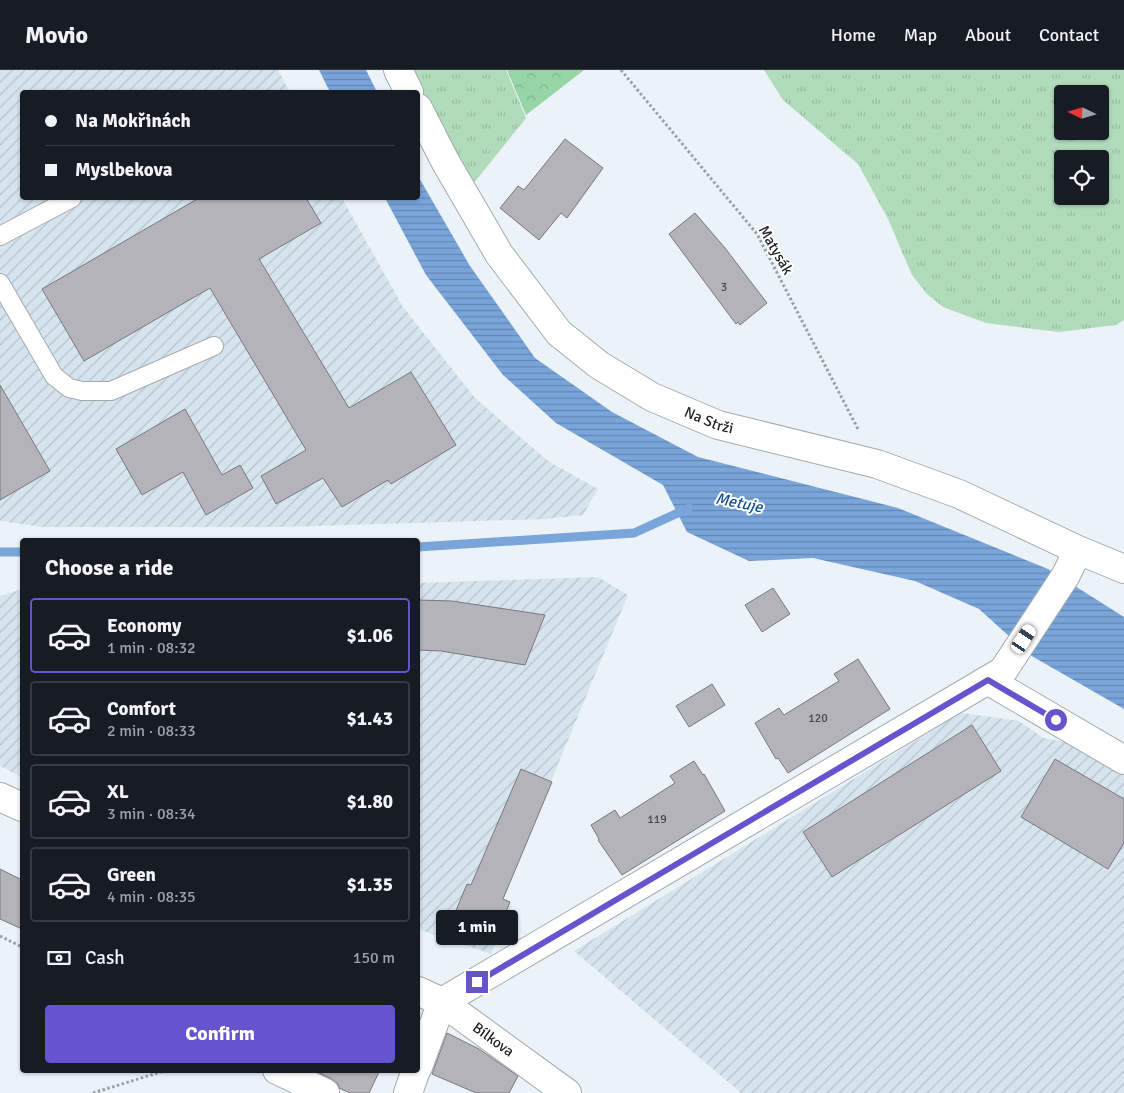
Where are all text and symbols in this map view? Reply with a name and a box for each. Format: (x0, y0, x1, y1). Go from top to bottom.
text: Movio (25, 20, 88, 50)
text: Home (831, 24, 876, 46)
text: Map (904, 24, 937, 46)
text: About (965, 24, 1011, 46)
text: Contact (1039, 24, 1099, 46)
north arrow (1054, 85, 1109, 140)
map controls (1054, 85, 1109, 205)
text: Na Mokřinách (75, 109, 191, 133)
button: locate (1054, 150, 1109, 205)
text: Myslbekova (75, 158, 172, 182)
street label: Matysák (755, 222, 797, 278)
house number: 3 (721, 280, 727, 295)
street label: Na Strži (682, 403, 735, 437)
water label: Metuje (714, 489, 765, 518)
text: Choose a ride (45, 554, 173, 581)
icon: car (47, 613, 92, 658)
text: Economy (107, 614, 181, 638)
car (1009, 622, 1038, 656)
text: $1.06 (347, 624, 393, 648)
text: 1 min · 08:32 (107, 638, 196, 658)
icon: car (47, 696, 92, 741)
text: Comfort (107, 697, 176, 721)
text: $1.43 (347, 707, 393, 731)
route start (1045, 709, 1067, 731)
house number: 120 (808, 711, 828, 726)
text: 2 min · 08:33 (107, 721, 196, 741)
icon: car (47, 779, 92, 824)
text: XL (107, 780, 129, 804)
text: $1.80 (347, 790, 393, 814)
text: 3 min · 08:34 (107, 804, 196, 824)
house number: 119 (647, 812, 667, 827)
icon: car (47, 862, 92, 907)
text: Green (107, 863, 156, 887)
text: $1.35 (347, 873, 393, 897)
text: 4 min · 08:35 (107, 887, 196, 907)
callout: 1 min (436, 910, 518, 944)
text: 1 min (458, 917, 496, 937)
icon: cash (45, 944, 73, 972)
text: Cash (85, 946, 125, 970)
text: 150 m (353, 948, 395, 968)
route end (466, 971, 488, 993)
button: Confirm (45, 1005, 395, 1063)
street label: Bílkova (469, 1018, 518, 1061)

